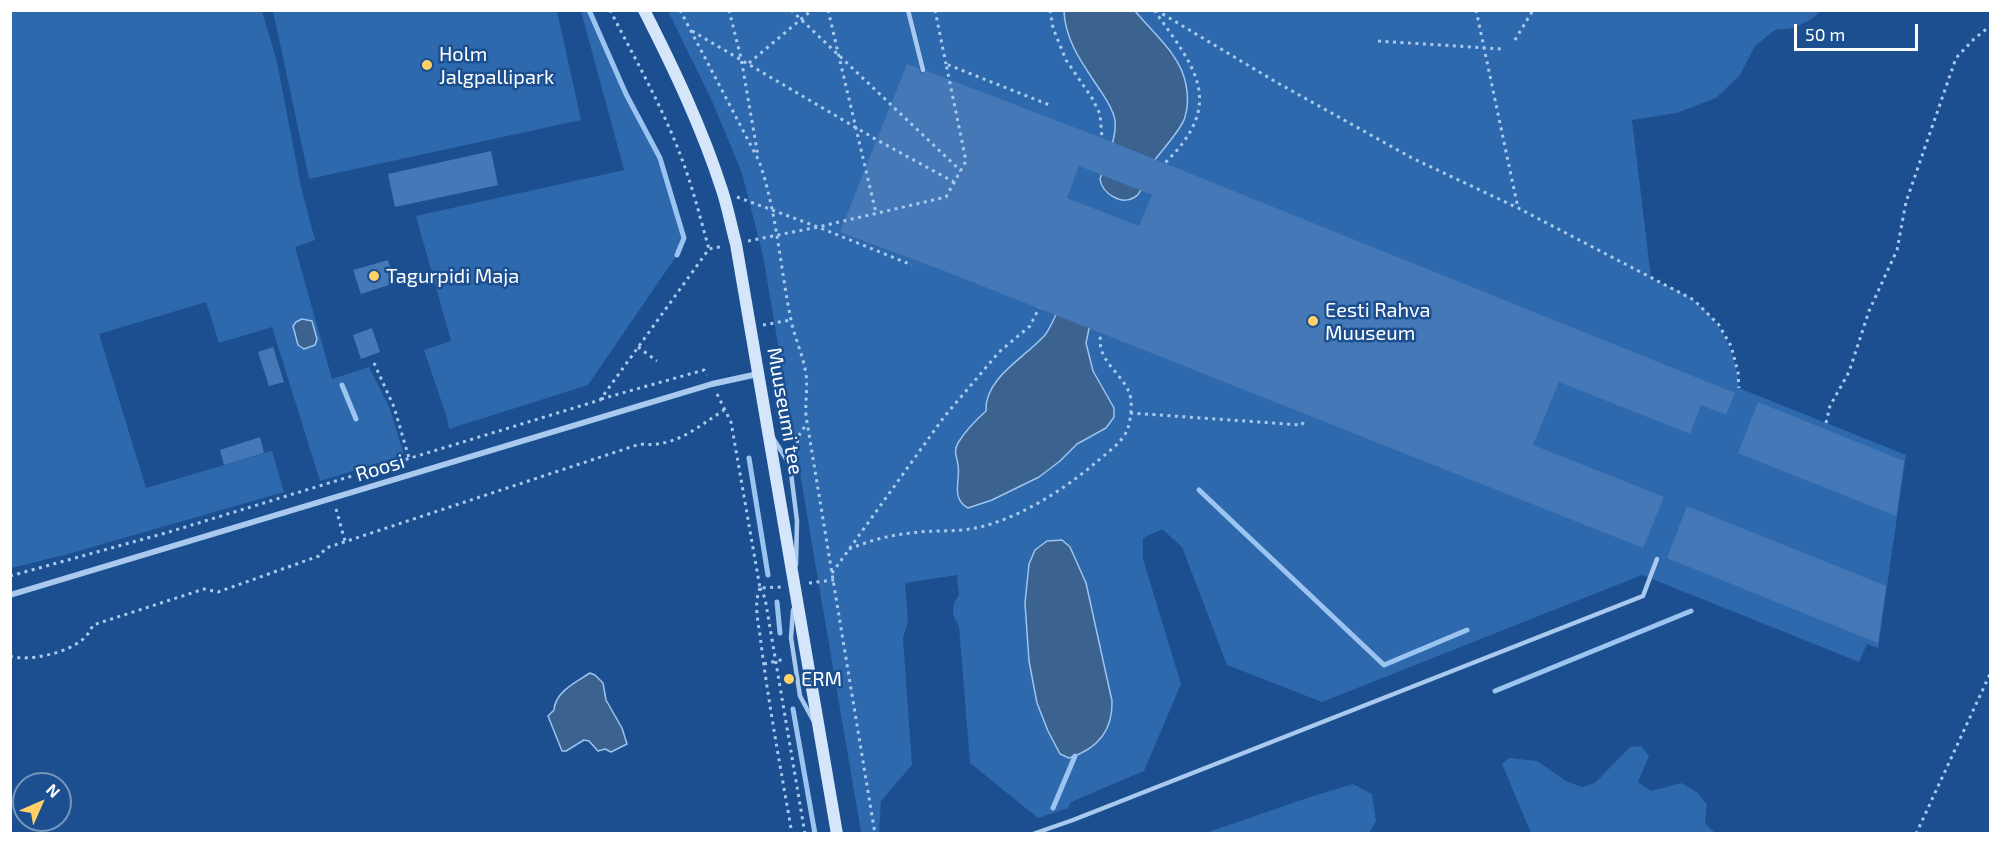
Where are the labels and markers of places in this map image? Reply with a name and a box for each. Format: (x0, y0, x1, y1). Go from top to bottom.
place label: Holm Jalgpallipark (439, 42, 554, 89)
marker: Holm Jalgpallipark (420, 58, 434, 72)
place label: Tagurpidi Maja (386, 264, 519, 288)
marker: Tagurpidi Maja (367, 269, 381, 283)
place label: Eesti Rahva Muuseum (1325, 298, 1431, 345)
marker: Eesti Rahva Muuseum (1306, 314, 1320, 328)
place label: ERM (801, 667, 842, 691)
marker: ERM (782, 672, 796, 686)

